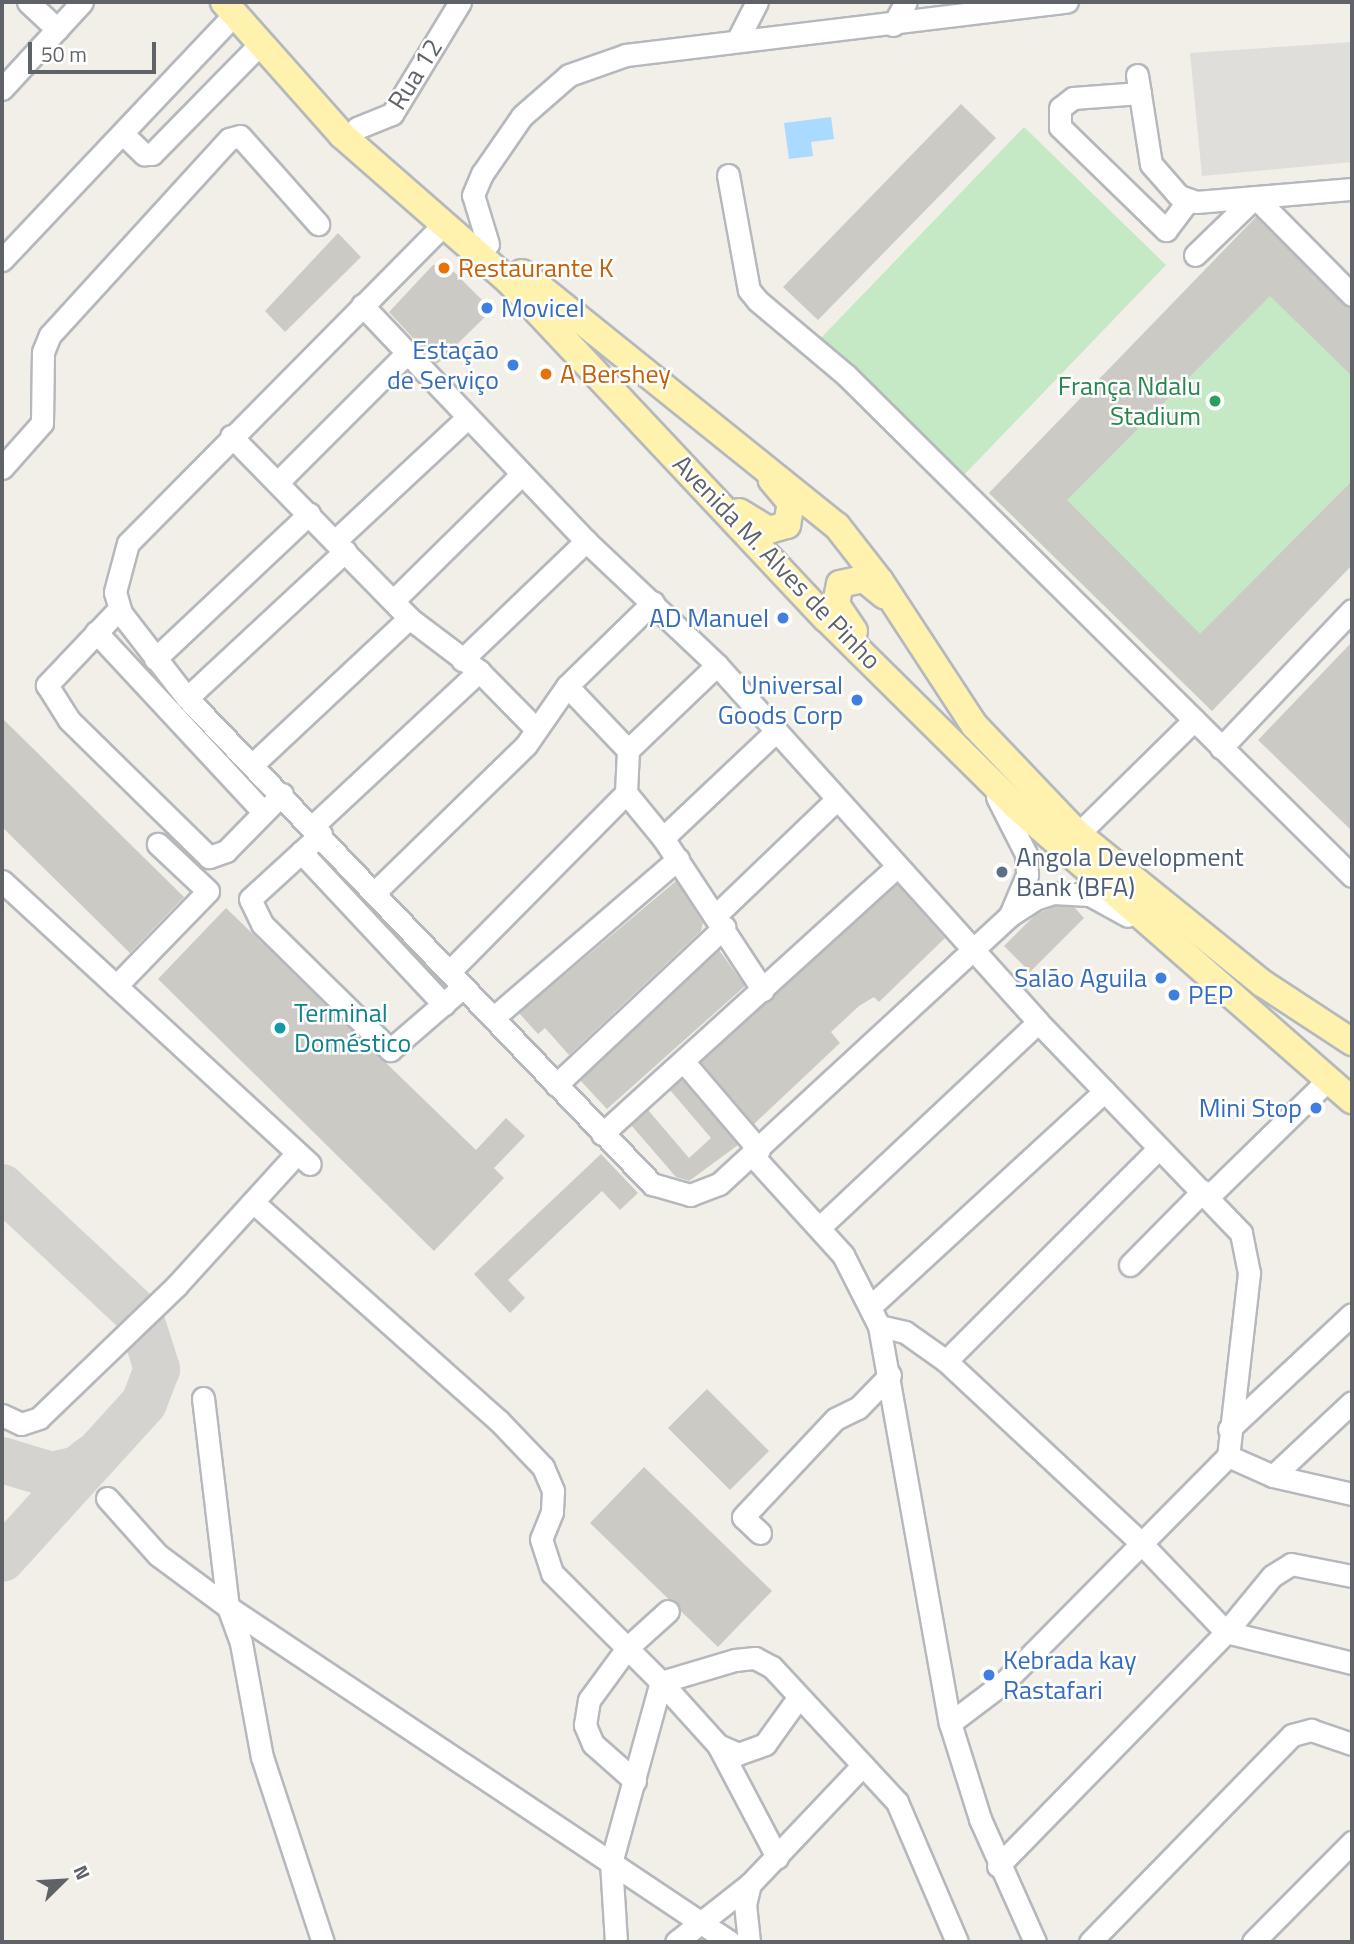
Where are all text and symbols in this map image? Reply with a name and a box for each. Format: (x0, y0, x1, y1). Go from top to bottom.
scale bar (32, 28, 159, 72)
street label: Rua 12 (381, 33, 449, 115)
text: 50 m (41, 38, 87, 70)
place label: Restaurante K (458, 252, 614, 284)
marker: Restaurante K (436, 260, 452, 276)
place label: Movicel (501, 292, 585, 324)
marker: Movicel (479, 300, 495, 316)
place label: Estação de Serviço (387, 334, 499, 396)
marker: Estação de Serviço (505, 357, 521, 373)
place label: A Bershey (560, 358, 671, 390)
marker: A Bershey (538, 366, 554, 382)
place label: França Ndalu Stadium (1058, 370, 1201, 432)
marker: França Ndalu Stadium (1207, 393, 1223, 409)
street label: Avenida M. Alves de Pinho (666, 448, 888, 676)
place label: AD Manuel (649, 602, 769, 634)
marker: AD Manuel (775, 610, 791, 626)
place label: Universal Goods Corp (718, 669, 843, 730)
marker: Universal Goods Corp (849, 692, 865, 708)
place label: Angola Development Bank (BFA) (1016, 841, 1244, 903)
marker: Angola Development Bank (BFA) (994, 864, 1010, 880)
place label: Salão Aguila (1014, 962, 1147, 994)
marker: Salão Aguila (1153, 970, 1169, 986)
place label: PEP (1188, 979, 1233, 1011)
marker: PEP (1166, 987, 1182, 1003)
place label: Terminal Doméstico (294, 997, 411, 1058)
marker: Terminal Doméstico (272, 1020, 288, 1036)
place label: Mini Stop (1199, 1092, 1302, 1124)
marker: Mini Stop (1308, 1100, 1324, 1116)
place label: Kebrada kay Rastafari (1003, 1644, 1137, 1706)
marker: Kebrada kay Rastafari (981, 1667, 997, 1683)
north arrow (28, 1846, 98, 1916)
text: N (67, 1860, 99, 1884)

